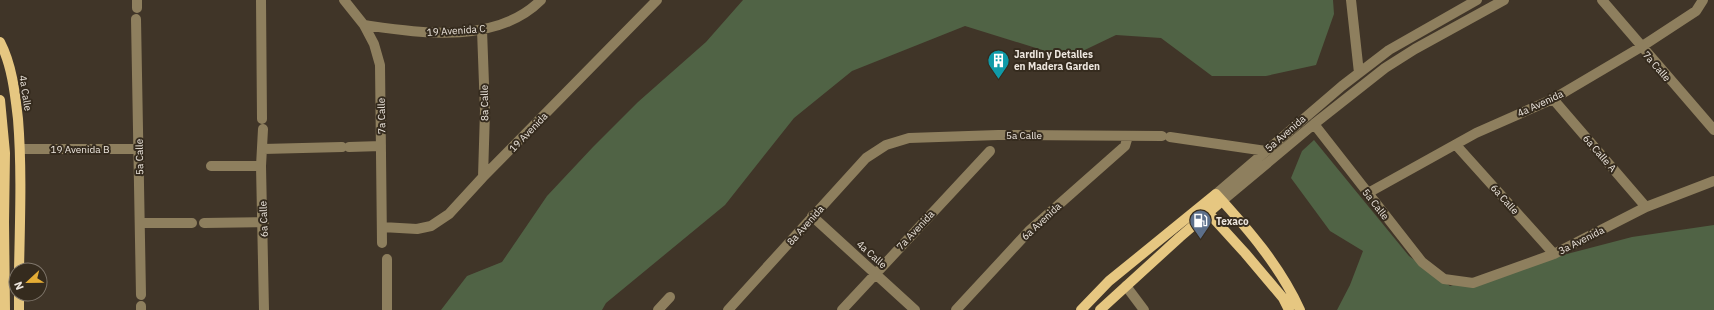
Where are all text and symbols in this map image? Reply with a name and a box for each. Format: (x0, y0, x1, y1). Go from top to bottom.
street label: 19 Avenida C (426, 22, 486, 39)
building icon: Jardin y Detalles en Madera Garden (985, 47, 1011, 80)
place label: Jardin y Detalles en Madera Garden (1014, 48, 1100, 73)
street label: 7a Calle (1640, 48, 1674, 85)
street label: 4a Calle (16, 74, 35, 112)
street label: 8a Calle (478, 84, 491, 121)
street label: 4a Avenida (1515, 87, 1566, 120)
street label: 7a Calle (375, 97, 388, 134)
street label: 19 Avenida (506, 109, 551, 155)
street label: 5a Avenida (1262, 112, 1309, 155)
street label: 5a Calle (1006, 129, 1043, 142)
street label: 6a Calle A (1580, 132, 1620, 175)
street label: 5a Calle (133, 138, 146, 175)
street label: 19 Avenida B (50, 143, 110, 156)
street label: 6a Calle (1488, 182, 1522, 217)
street label: 5a Calle (1359, 186, 1392, 223)
street label: 6a Avenida (1019, 199, 1064, 243)
street label: 6a Calle (256, 200, 271, 237)
street label: 8a Avenida (784, 202, 827, 248)
street label: 7a Avenida (894, 207, 937, 253)
fuel station icon: Texaco (1187, 208, 1213, 241)
place label: Texaco (1216, 215, 1249, 228)
street label: 3a Avenida (1556, 223, 1607, 257)
street label: 4a Calle (854, 237, 890, 272)
north arrow (8, 262, 48, 302)
text: N (11, 279, 27, 292)

